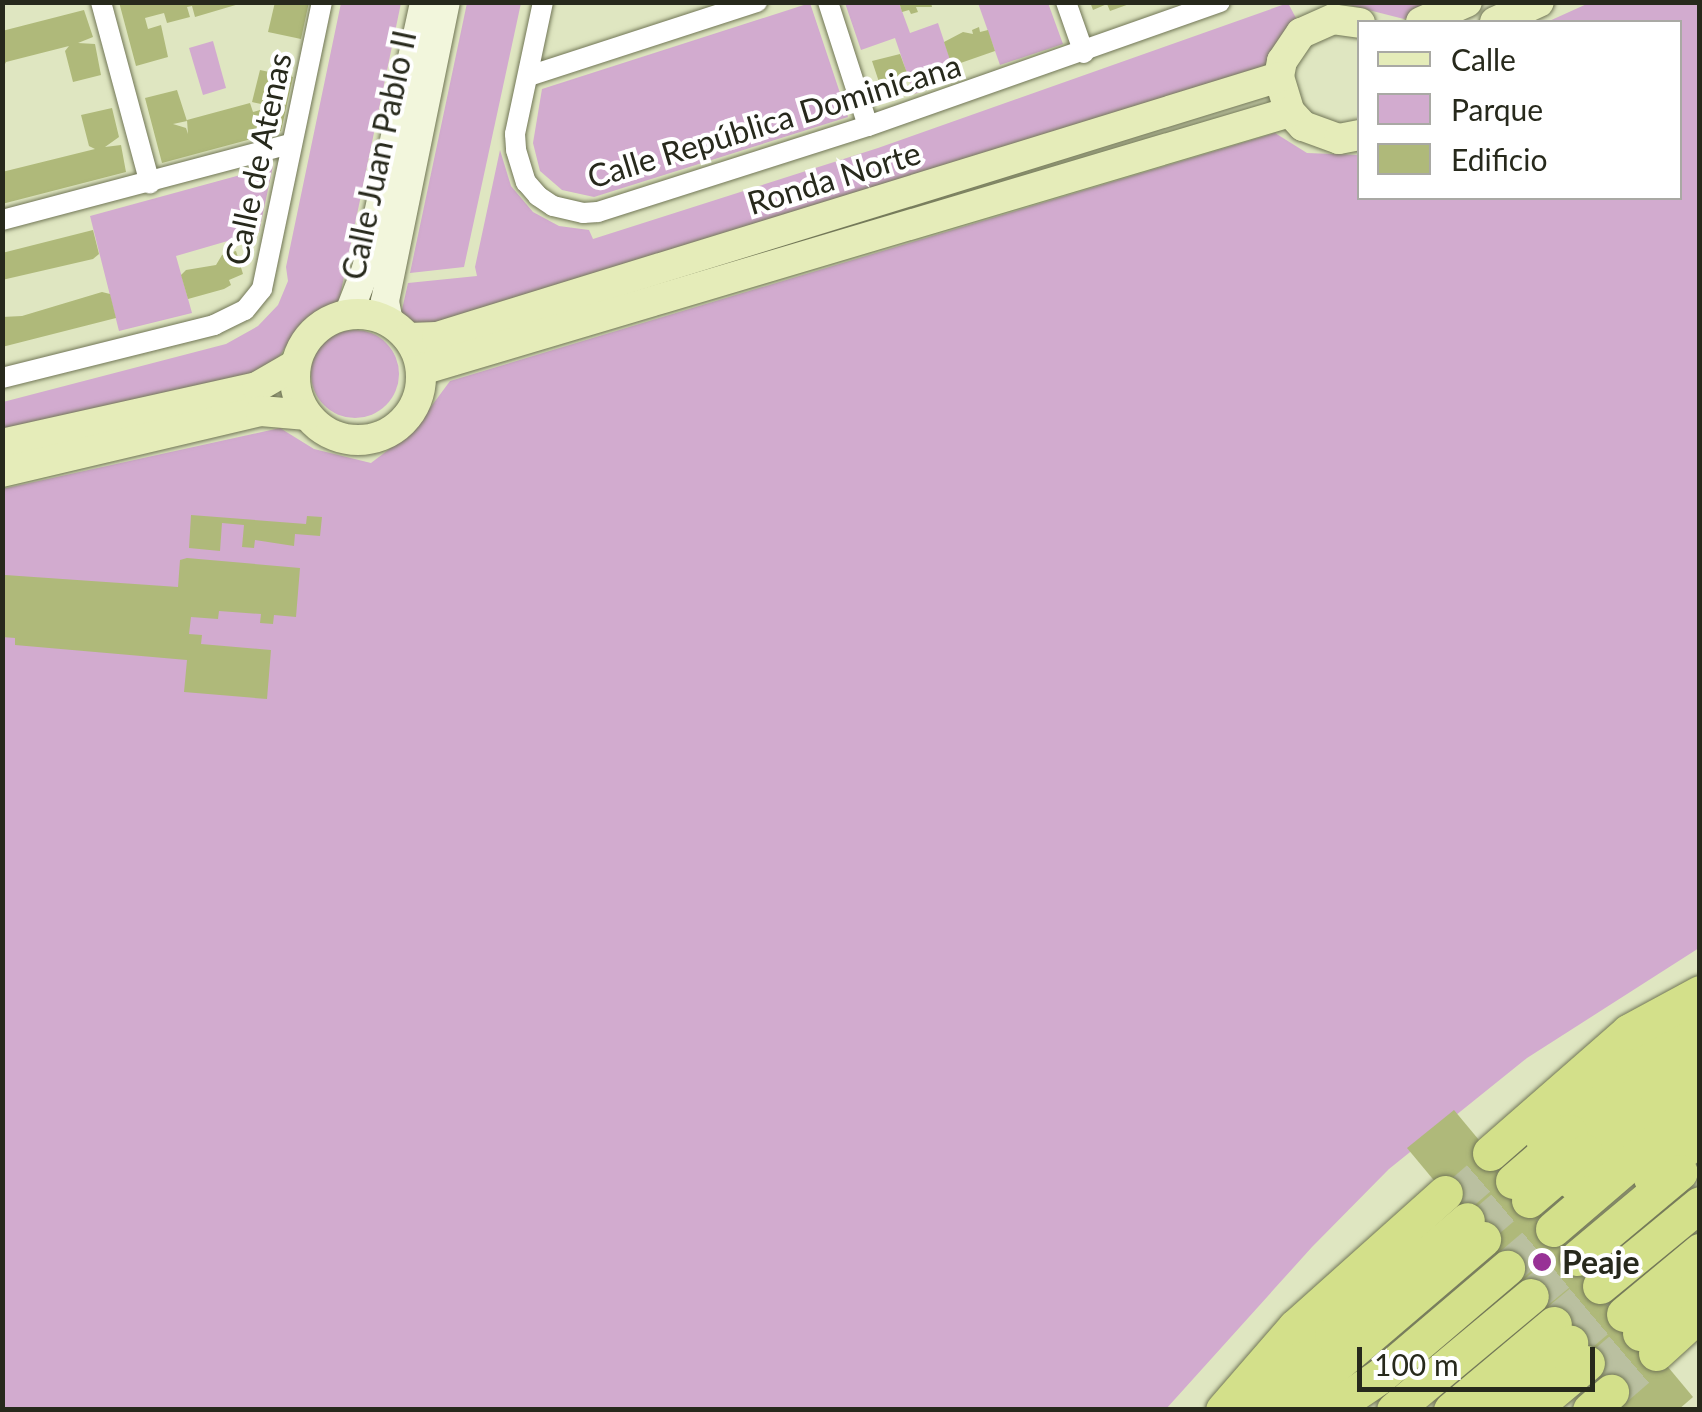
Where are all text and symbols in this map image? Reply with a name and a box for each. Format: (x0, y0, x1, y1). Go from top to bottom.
legend (1357, 20, 1682, 200)
street label: Calle Juan Pablo II (334, 26, 424, 284)
text: Calle (1451, 41, 1516, 77)
street label: Calle República Dominicana (583, 46, 965, 196)
street label: Calle de Atenas (217, 49, 299, 269)
text: Parque (1451, 91, 1543, 127)
street label: Ronda Norte (743, 133, 925, 223)
text: Edificio (1451, 141, 1547, 177)
place label: Peaje (1562, 1243, 1640, 1281)
marker: Peaje (1531, 1251, 1553, 1273)
scale bar (1362, 1327, 1600, 1389)
text: 100 m (1374, 1346, 1459, 1382)

